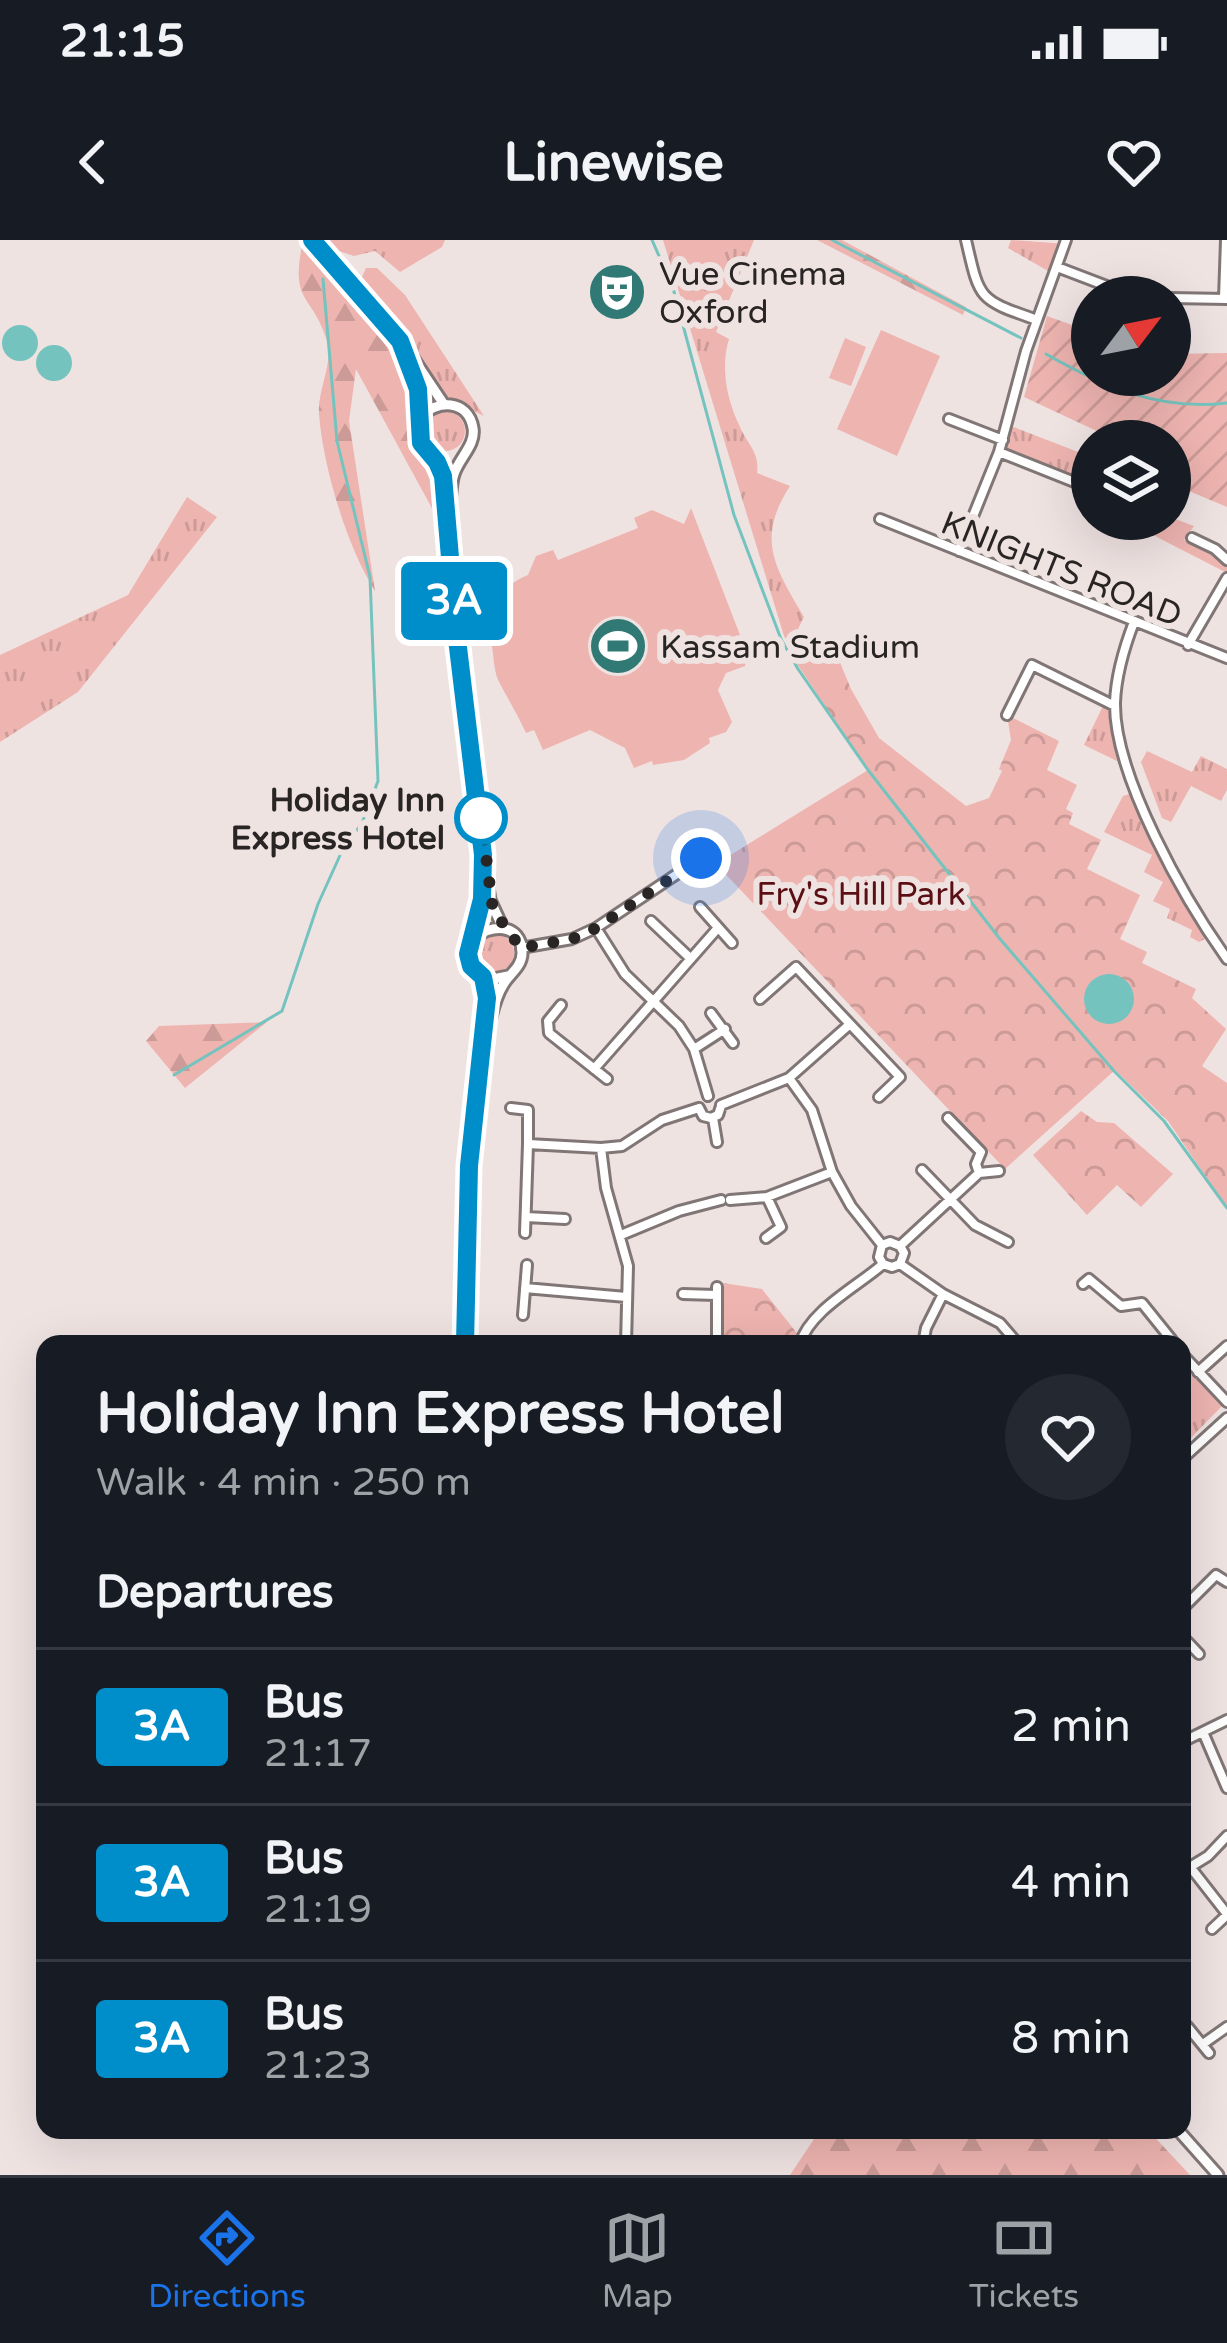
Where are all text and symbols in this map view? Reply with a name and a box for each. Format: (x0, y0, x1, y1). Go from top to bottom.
text: 21:15 (60, 15, 185, 69)
icon: back (60, 129, 126, 195)
icon: heart (1101, 129, 1167, 195)
text: Linewise (503, 130, 724, 195)
place label: Vue Cinema Oxford (659, 255, 847, 332)
theatre icon: Vue Cinema Oxford (586, 261, 648, 323)
north arrow (1071, 276, 1191, 396)
map controls (1071, 276, 1191, 540)
button: layers (1071, 420, 1191, 540)
street label: KNIGHTS ROAD (935, 503, 1187, 635)
line badge: 3A (400, 562, 508, 640)
text: 3A (425, 575, 483, 626)
sports icon: Kassam Stadium (587, 615, 649, 677)
place label: Kassam Stadium (660, 628, 920, 667)
place label: Holiday Inn Express Hotel (231, 781, 445, 858)
marker: Holiday Inn Express Hotel (456, 793, 506, 843)
your location (671, 828, 731, 888)
park label: Fry's Hill Park (756, 875, 966, 914)
button: heart (1005, 1374, 1131, 1500)
text: Holiday Inn Express Hotel (96, 1380, 785, 1448)
text: Walk · 4 min · 250 m (96, 1459, 471, 1506)
text: Departures (96, 1566, 334, 1620)
text: Bus (264, 1676, 344, 1730)
text: 2 min (1011, 1700, 1131, 1754)
text: 3A (133, 1701, 191, 1752)
text: 21:17 (264, 1730, 372, 1777)
text: Bus (264, 1832, 344, 1886)
text: 4 min (1011, 1856, 1131, 1910)
text: 3A (133, 1857, 191, 1908)
text: 21:19 (264, 1886, 372, 1933)
text: Bus (264, 1988, 344, 2042)
text: 8 min (1011, 2012, 1131, 2066)
text: 3A (133, 2013, 191, 2064)
text: 21:23 (264, 2042, 372, 2089)
tab: Directions (148, 2205, 306, 2316)
tab: Map (602, 2205, 673, 2316)
tab: Tickets (969, 2205, 1079, 2316)

